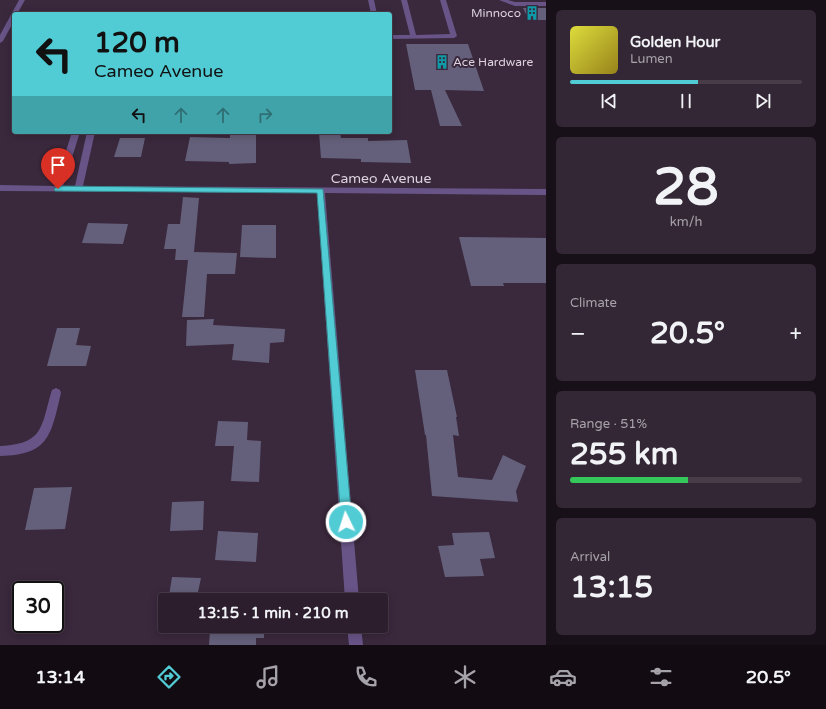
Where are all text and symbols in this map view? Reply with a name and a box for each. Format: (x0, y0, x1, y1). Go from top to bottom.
building icon: Minnoco (524, 5, 540, 21)
place label: Minnoco (471, 6, 521, 20)
text: 120 m (94, 26, 180, 60)
icon: left (28, 28, 80, 80)
text: Golden Hour (630, 33, 720, 51)
text: Lumen (630, 51, 673, 67)
building icon: Ace Hardware (434, 54, 450, 70)
place label: Ace Hardware (453, 55, 533, 69)
text: Cameo Avenue (94, 60, 223, 82)
icon: previous (598, 90, 620, 112)
icon: pause (675, 90, 697, 112)
icon: next (752, 90, 774, 112)
icon: left (128, 104, 150, 126)
icon: ahead (170, 104, 192, 126)
icon: ahead (212, 104, 234, 126)
icon: right (254, 104, 276, 126)
pin (41, 148, 75, 189)
icon: arrive (47, 154, 69, 176)
text: 28 (653, 156, 719, 219)
street label: Cameo Avenue (331, 170, 431, 187)
text: km/h (670, 214, 702, 230)
text: Climate (570, 295, 617, 311)
text: 20.5° (650, 315, 725, 352)
text: − (570, 321, 586, 347)
text: + (790, 321, 802, 347)
text: Range · 51% (570, 416, 647, 432)
text: 255 km (570, 436, 678, 473)
position arrow (325, 501, 367, 543)
text: Arrival (570, 549, 610, 565)
text: 13:15 (570, 569, 653, 606)
speed limit sign: 30 (12, 581, 64, 633)
text: 13:15 · 1 min · 210 m (198, 604, 348, 622)
icon: directions (155, 663, 183, 691)
icon: music (254, 663, 282, 691)
icon: phone (352, 663, 380, 691)
icon: climate (451, 663, 479, 691)
icon: car (549, 663, 577, 691)
icon: filters (647, 663, 675, 691)
text: 13:14 (35, 666, 85, 688)
text: 20.5° (746, 666, 791, 688)

